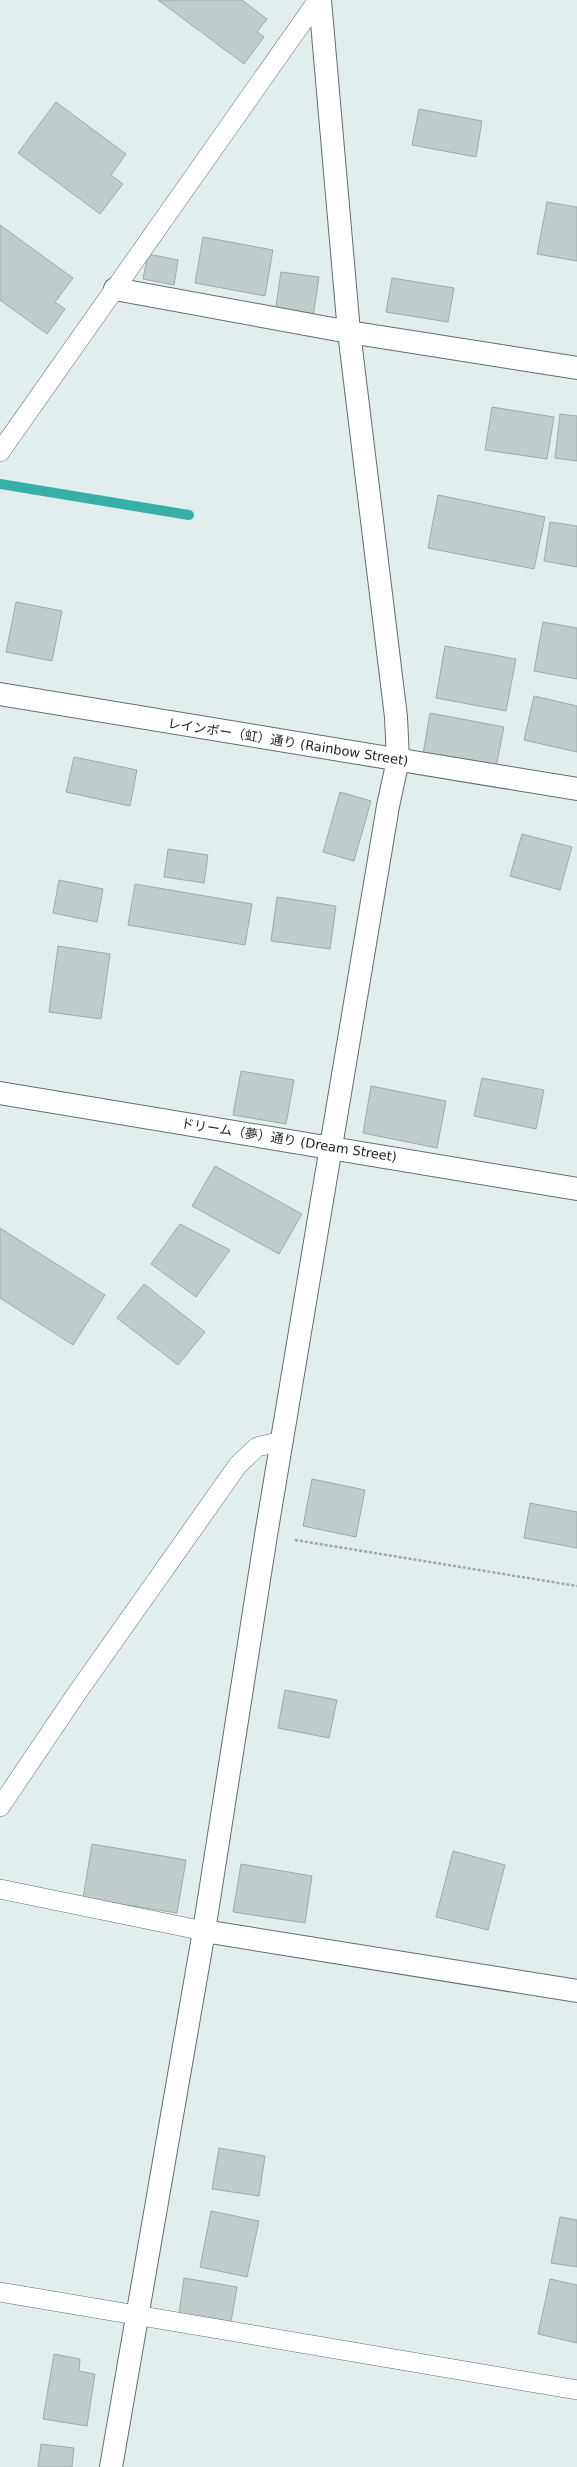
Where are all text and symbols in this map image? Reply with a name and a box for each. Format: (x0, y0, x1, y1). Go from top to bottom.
street label: レインボー（虹）通り (Rainbow Street) (167, 716, 409, 768)
street label: ドリーム（夢）通り (Dream Street) (180, 1116, 398, 1164)

